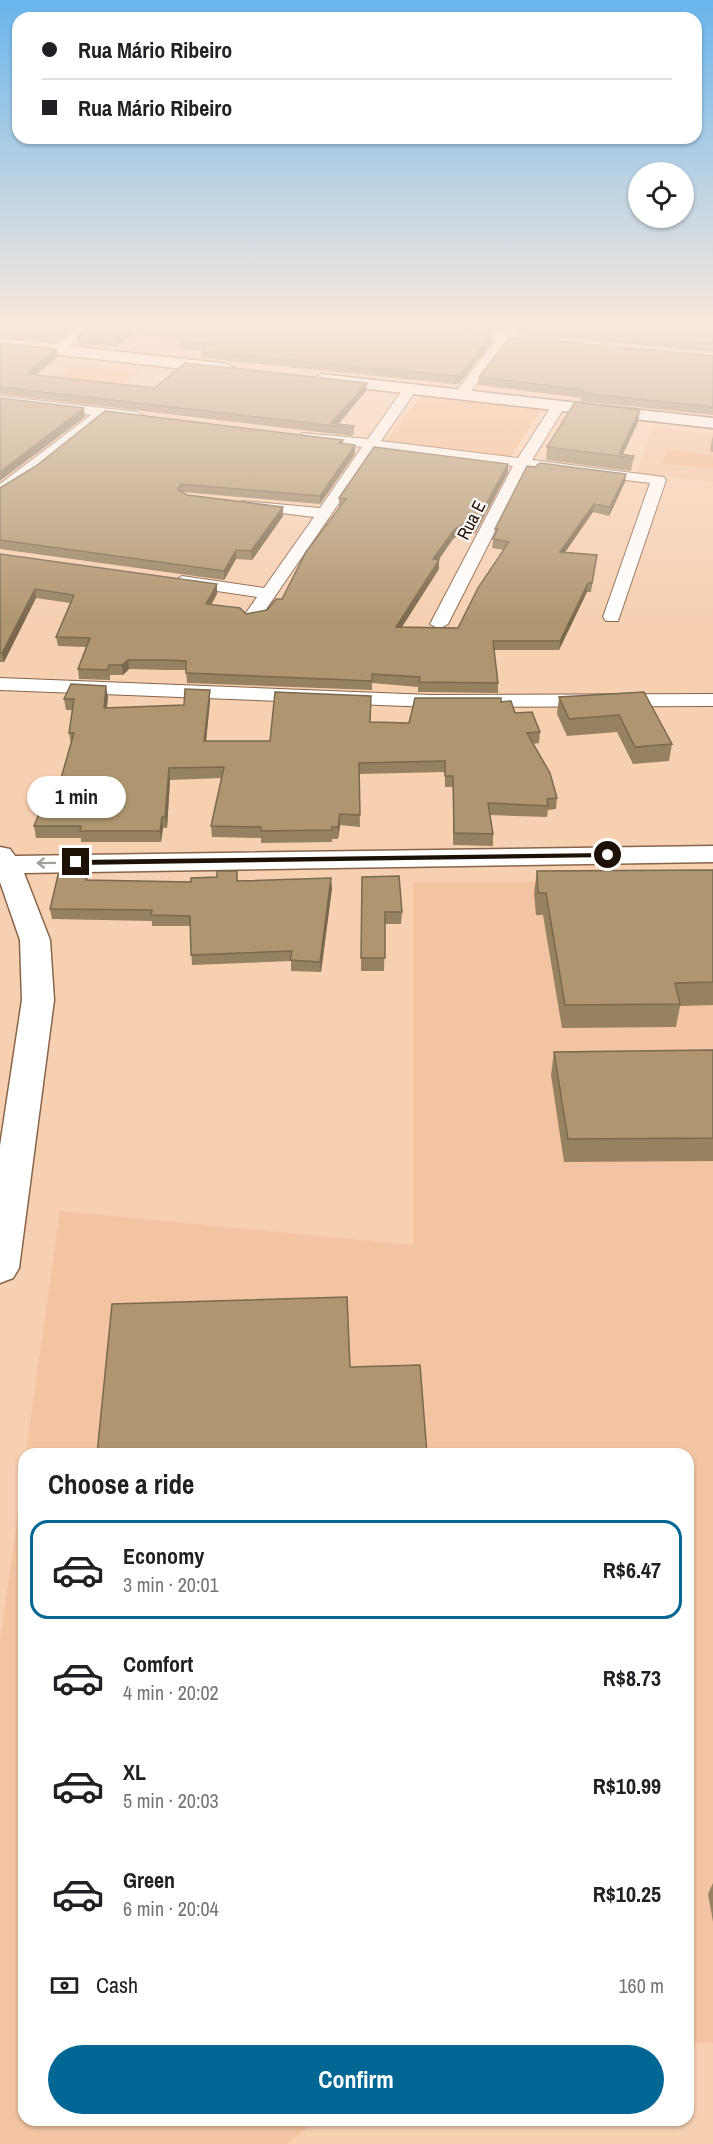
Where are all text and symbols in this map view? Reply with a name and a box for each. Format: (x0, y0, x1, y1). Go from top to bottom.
text: Rua Mário Ribeiro (78, 35, 232, 65)
text: Rua Mário Ribeiro (78, 93, 232, 123)
map controls (628, 162, 694, 228)
button: locate (628, 162, 694, 228)
street label: Rua E (451, 496, 491, 544)
callout: 1 min (26, 775, 125, 817)
text: 1 min (55, 783, 98, 810)
route start (594, 841, 621, 868)
route end (62, 848, 89, 875)
one-way arrow (36, 857, 56, 869)
text: Choose a ride (48, 1466, 194, 1502)
text: Economy (123, 1541, 204, 1571)
icon: car (51, 1543, 105, 1597)
text: R$6.47 (603, 1555, 661, 1585)
text: 3 min · 20:01 (123, 1571, 219, 1598)
text: Comfort (123, 1649, 193, 1679)
icon: car (51, 1651, 105, 1705)
text: R$8.73 (603, 1663, 661, 1693)
text: 4 min · 20:02 (123, 1679, 219, 1706)
text: XL (123, 1757, 146, 1787)
icon: car (51, 1759, 105, 1813)
text: R$10.99 (593, 1771, 661, 1801)
text: 5 min · 20:03 (123, 1787, 219, 1814)
text: Green (123, 1865, 175, 1895)
icon: car (51, 1867, 105, 1921)
text: R$10.25 (593, 1879, 661, 1909)
text: 6 min · 20:04 (123, 1895, 219, 1922)
icon: cash (48, 1969, 81, 2002)
text: Cash (96, 1970, 138, 2000)
text: 160 m (618, 1972, 664, 1999)
button: Confirm (48, 2045, 664, 2114)

